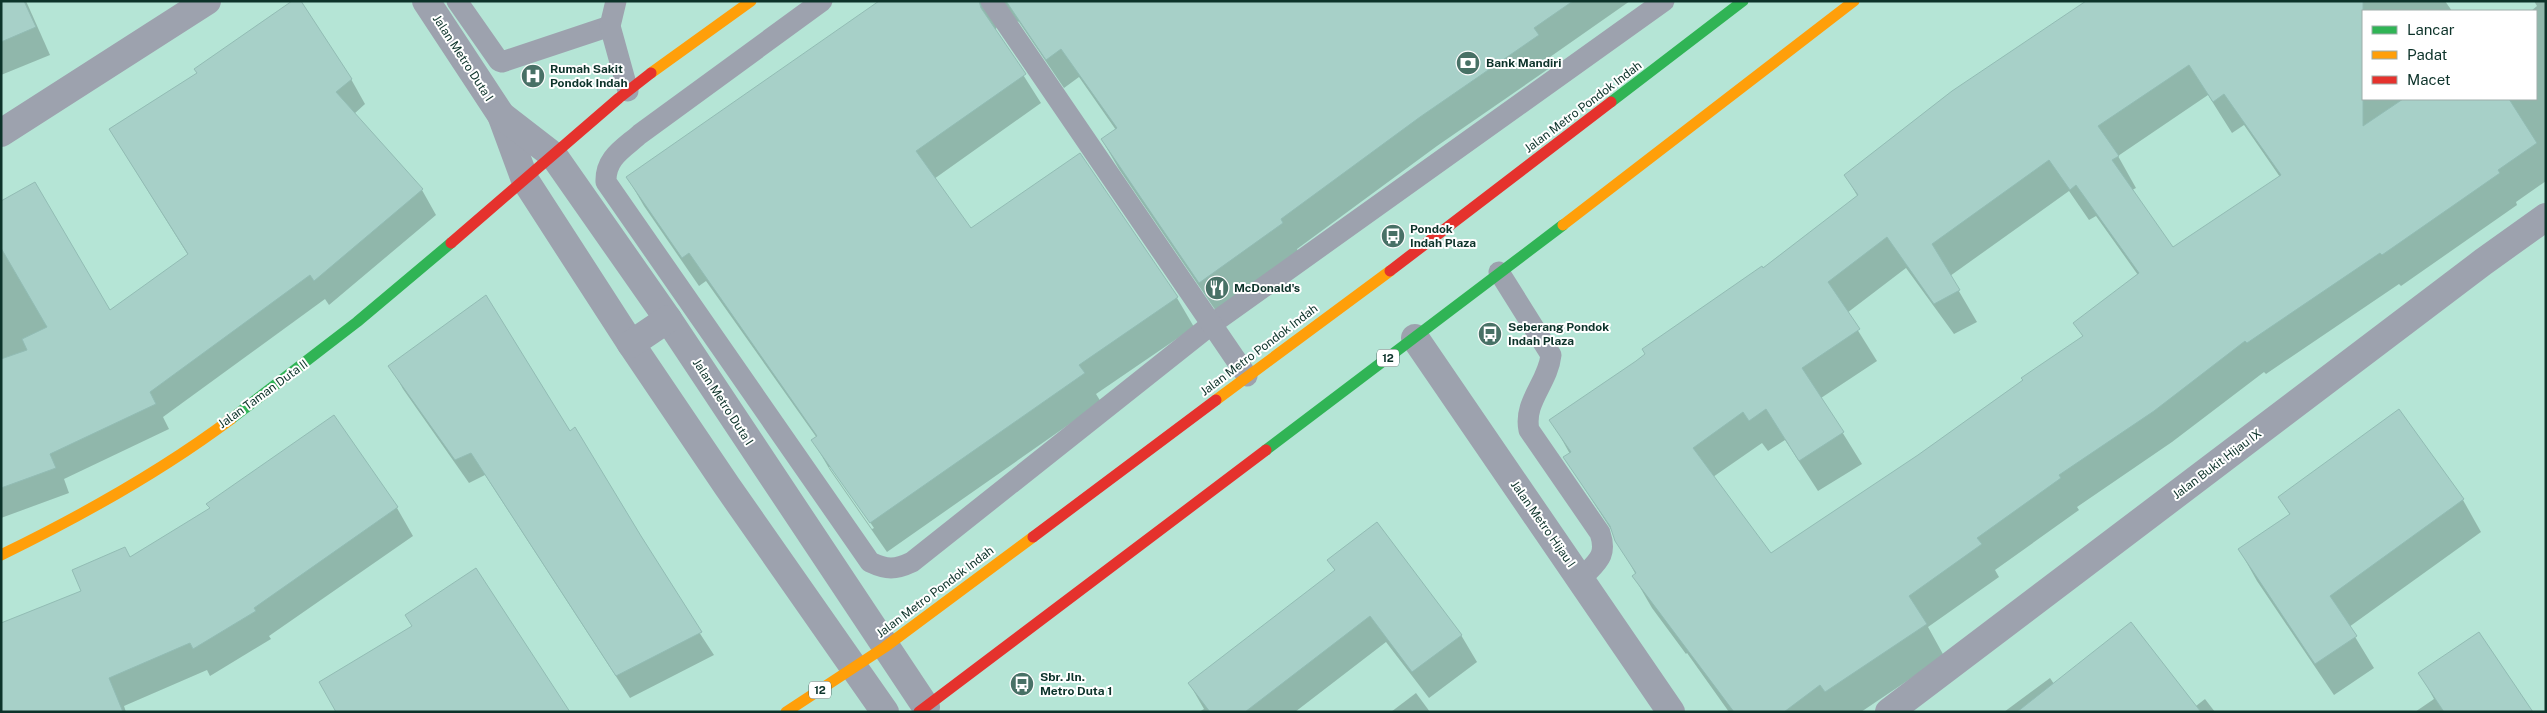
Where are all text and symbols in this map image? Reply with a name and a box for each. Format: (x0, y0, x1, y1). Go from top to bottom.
legend (2362, 10, 2537, 100)
street label: Jalan Metro Duta I (430, 12, 496, 104)
text: Lancar (2407, 21, 2455, 38)
text: Padat (2407, 46, 2448, 63)
bank icon: Bank Mandiri (1455, 50, 1481, 76)
place label: Bank Mandiri (1486, 56, 1561, 70)
street label: Jalan Metro Pondok Indah (1522, 58, 1644, 156)
place label: Rumah Sakit Pondok Indah (550, 62, 628, 90)
hospital icon: Rumah Sakit Pondok Indah (520, 63, 546, 89)
text: Macet (2407, 71, 2451, 88)
place label: Pondok Indah Plaza (1410, 222, 1476, 250)
bus stop icon: Pondok Indah Plaza (1380, 223, 1406, 249)
restaurant icon: McDonald's (1204, 275, 1230, 301)
place label: McDonald's (1234, 281, 1300, 295)
street label: Jalan Metro Pondok Indah (1198, 301, 1320, 399)
place label: Seberang Pondok Indah Plaza (1508, 320, 1609, 348)
bus stop icon: Seberang Pondok Indah Plaza (1477, 321, 1503, 347)
road number: 12 (1377, 349, 1399, 366)
street label: Jalan Metro Duta I (690, 356, 756, 448)
street label: Jalan Taman Duta II (215, 357, 311, 431)
street label: Jalan Bukit Hijau IX (2170, 426, 2264, 502)
street label: Jalan Metro Hijau I (1508, 478, 1578, 570)
street label: Jalan Metro Pondok Indah (874, 543, 996, 641)
place label: Sbr. Jln. Metro Duta 1 (1040, 670, 1112, 698)
bus stop icon: Sbr. Jln. Metro Duta 1 (1009, 671, 1035, 697)
road number: 12 (809, 682, 831, 698)

